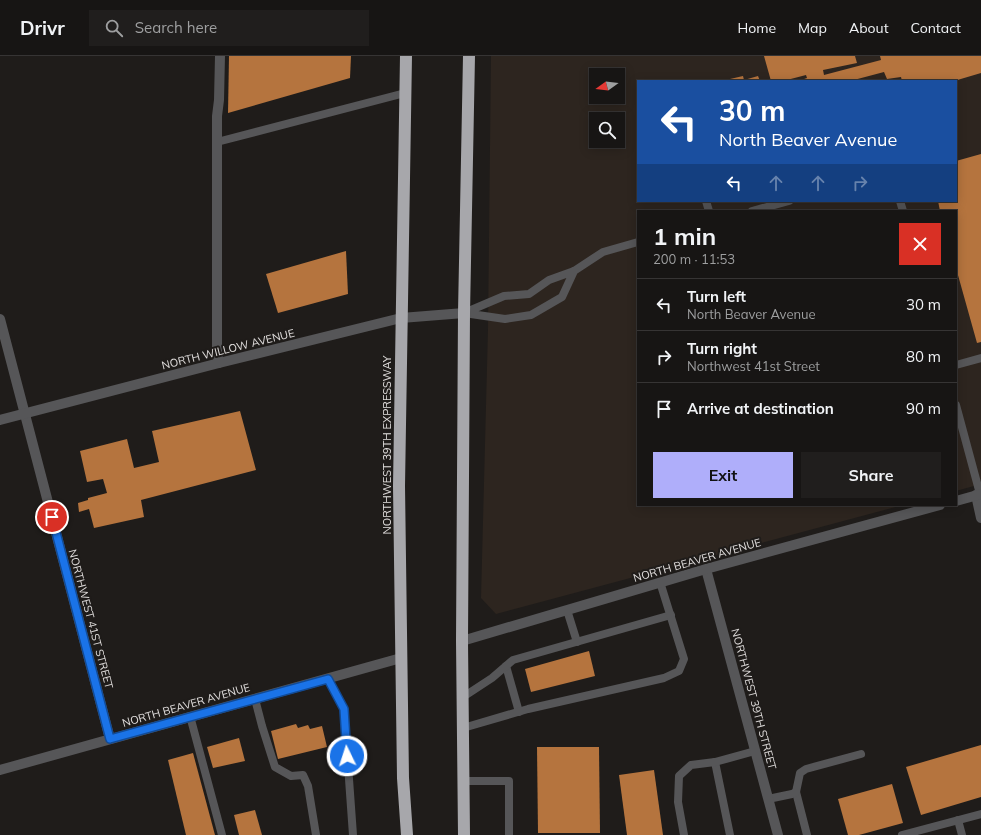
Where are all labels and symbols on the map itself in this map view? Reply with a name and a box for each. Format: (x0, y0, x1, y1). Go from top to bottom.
north arrow (589, 68, 625, 104)
street label: NORTH WILLOW AVENUE (160, 326, 296, 372)
street label: NORTHWEST 39TH EXPRESSWAY (380, 355, 394, 535)
pin (35, 500, 69, 534)
street label: NORTH BEAVER AVENUE (631, 535, 763, 585)
street label: NORTHWEST 41ST STREET (66, 548, 116, 691)
street label: NORTHWEST 39TH STREET (728, 627, 780, 771)
street label: NORTH BEAVER AVENUE (120, 680, 252, 730)
position arrow (326, 735, 368, 777)

